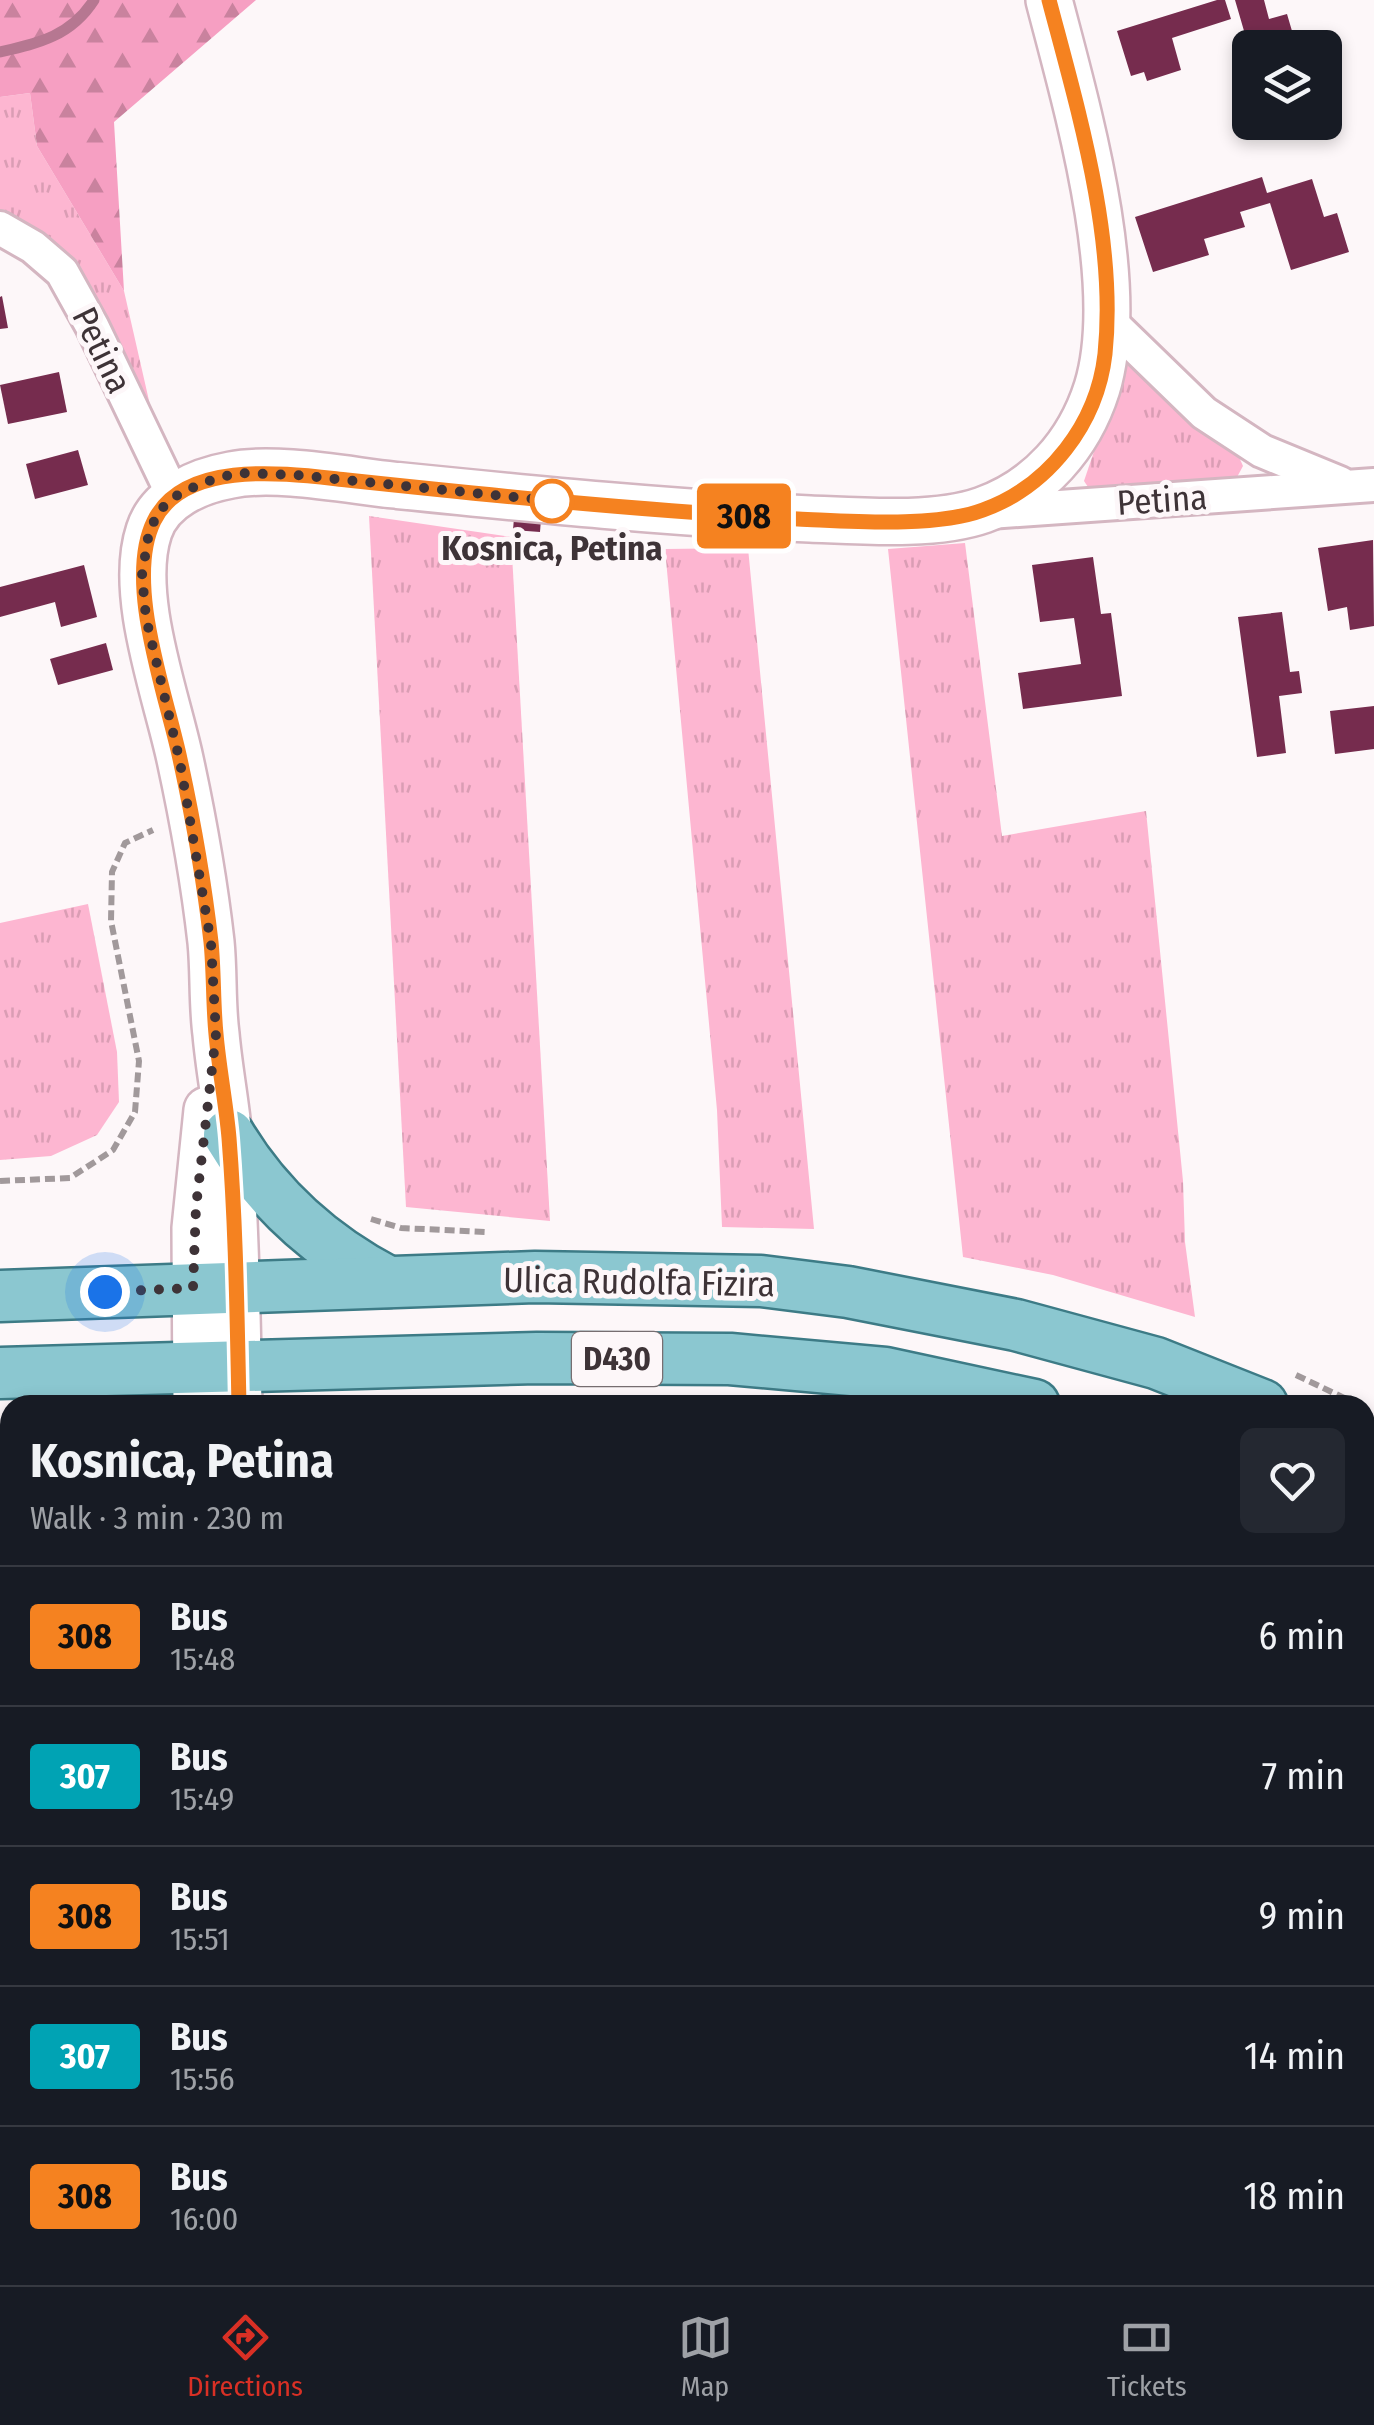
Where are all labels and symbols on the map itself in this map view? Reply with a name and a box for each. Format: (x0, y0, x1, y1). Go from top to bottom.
street label: Petina (63, 300, 141, 400)
street label: Petina (1115, 476, 1209, 524)
marker: Kosnica, Petina (531, 480, 573, 522)
line badge: 308 (686, 484, 802, 548)
place label: Kosnica, Petina (441, 527, 663, 569)
street label: Ulica Rudolfa Fizira (503, 1259, 775, 1305)
your location (80, 1267, 130, 1317)
road number: D430 (572, 1332, 662, 1386)

